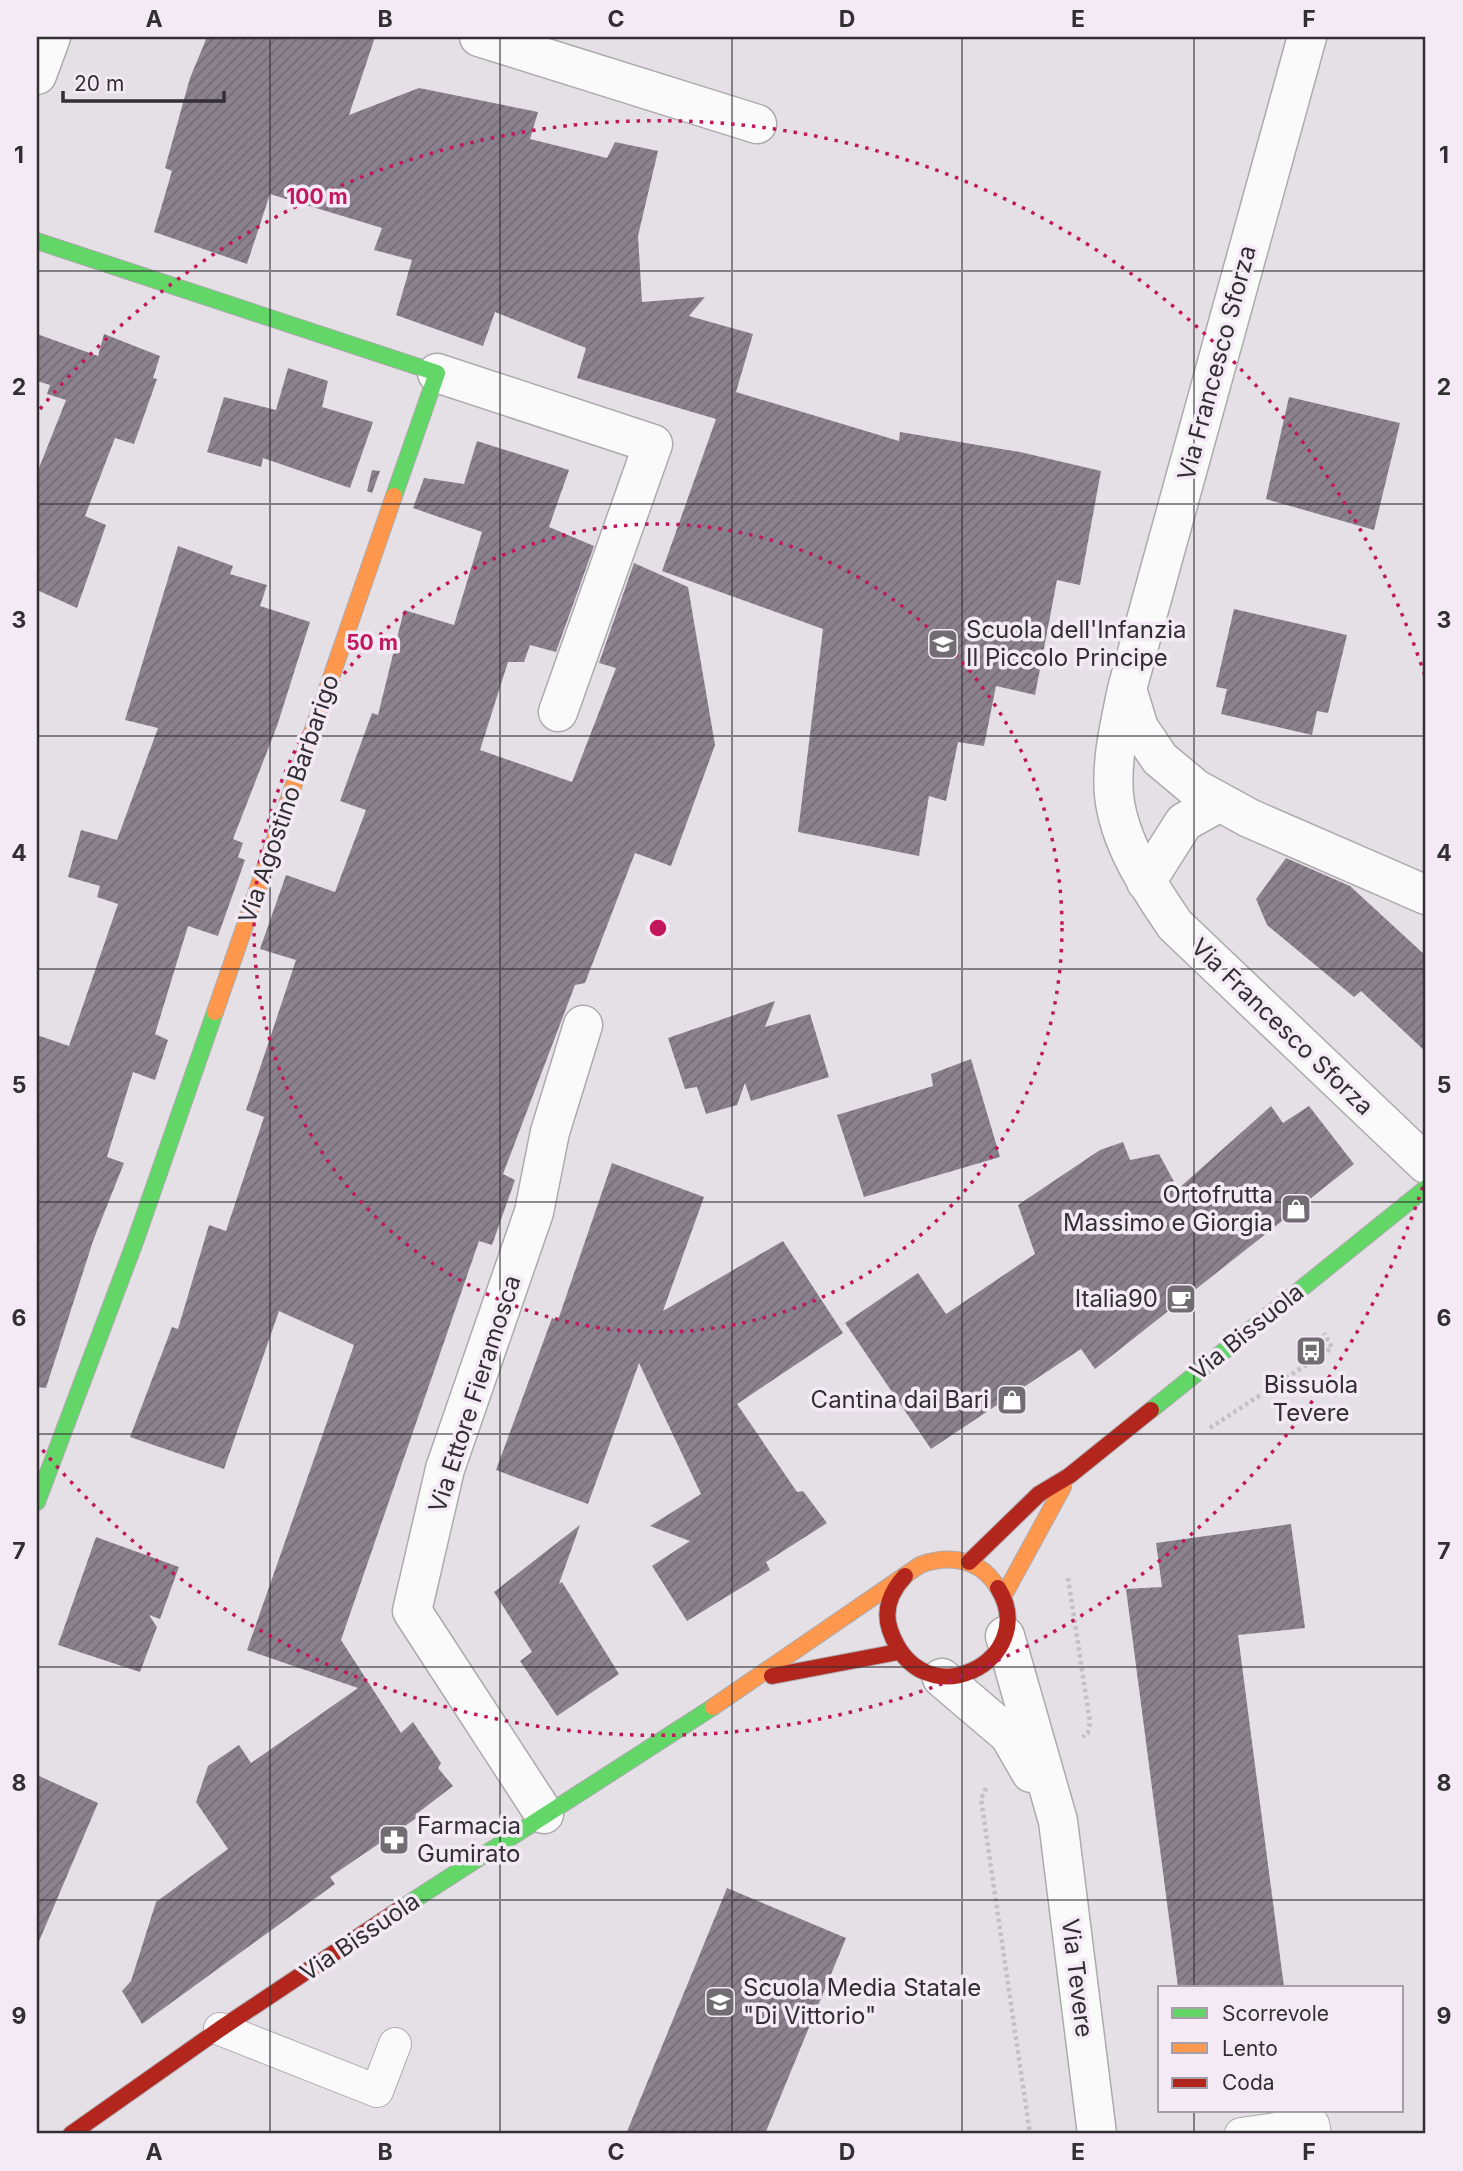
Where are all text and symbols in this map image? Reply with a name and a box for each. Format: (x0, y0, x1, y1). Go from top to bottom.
text: A (145, 5, 163, 33)
text: B (377, 5, 393, 33)
text: C (607, 5, 625, 33)
text: D (839, 5, 855, 33)
text: E (1071, 5, 1085, 33)
text: F (1302, 5, 1316, 33)
scale bar (63, 60, 224, 104)
text: 20 m (74, 71, 124, 96)
text: 1 (14, 141, 24, 169)
text: 1 (1439, 141, 1449, 169)
text: 100 m (286, 184, 348, 209)
street label: Via Francesco Sforza (1171, 242, 1262, 483)
text: 2 (12, 373, 26, 401)
text: 2 (1437, 373, 1451, 401)
text: 3 (12, 606, 26, 634)
text: 3 (1437, 606, 1451, 634)
place label: Scuola dell'Infanzia Il Piccolo Principe (966, 615, 1187, 672)
school or university icon: Scuola dell'Infanzia Il Piccolo Principe (926, 627, 960, 661)
text: 50 m (346, 630, 398, 655)
street label: Via Agostino Barbarigo (232, 671, 345, 927)
text: 4 (11, 839, 27, 867)
text: 4 (1436, 839, 1452, 867)
centre of rings (646, 916, 670, 940)
street label: Via Francesco Sforza (1185, 932, 1379, 1121)
text: 5 (12, 1071, 26, 1099)
text: 5 (1437, 1071, 1451, 1099)
place label: Ortofrutta Massimo e Giorgia (1063, 1180, 1273, 1237)
shop icon: Ortofrutta Massimo e Giorgia (1279, 1192, 1313, 1226)
street label: Via Ettore Fieramosca (422, 1272, 527, 1516)
street label: Via Bissuola (1184, 1277, 1309, 1386)
cafe icon: Italia90 (1164, 1282, 1198, 1316)
place label: Italia90 (1075, 1284, 1158, 1313)
text: 6 (12, 1304, 26, 1332)
text: 6 (1437, 1304, 1451, 1332)
bus stop icon: Bissuola Tevere (1294, 1334, 1328, 1368)
place label: Bissuola Tevere (1264, 1370, 1358, 1427)
shop icon: Cantina dai Bari (995, 1383, 1029, 1417)
place label: Cantina dai Bari (811, 1385, 989, 1414)
text: 7 (12, 1537, 26, 1565)
text: 7 (1437, 1537, 1451, 1565)
text: 8 (12, 1769, 26, 1797)
text: 8 (1437, 1769, 1451, 1797)
place label: Farmacia Gumirato (417, 1811, 521, 1868)
pharmacy icon: Farmacia Gumirato (377, 1823, 411, 1857)
street label: Via Bissuola (295, 1886, 425, 1987)
street label: Via Tevere (1056, 1917, 1099, 2039)
place label: Scuola Media Statale "Di Vittorio" (743, 1973, 981, 2030)
school or university icon: Scuola Media Statale "Di Vittorio" (703, 1985, 737, 2019)
legend (1158, 1986, 1404, 2112)
text: Scorrevole (1222, 2001, 1329, 2026)
text: 9 (12, 2002, 26, 2030)
text: 9 (1437, 2002, 1451, 2030)
text: Lento (1222, 2036, 1278, 2061)
text: Coda (1222, 2070, 1275, 2095)
text: A (145, 2138, 163, 2166)
text: B (377, 2138, 393, 2166)
text: C (607, 2138, 625, 2166)
text: D (839, 2138, 855, 2166)
text: E (1071, 2138, 1085, 2166)
text: F (1302, 2138, 1316, 2166)

